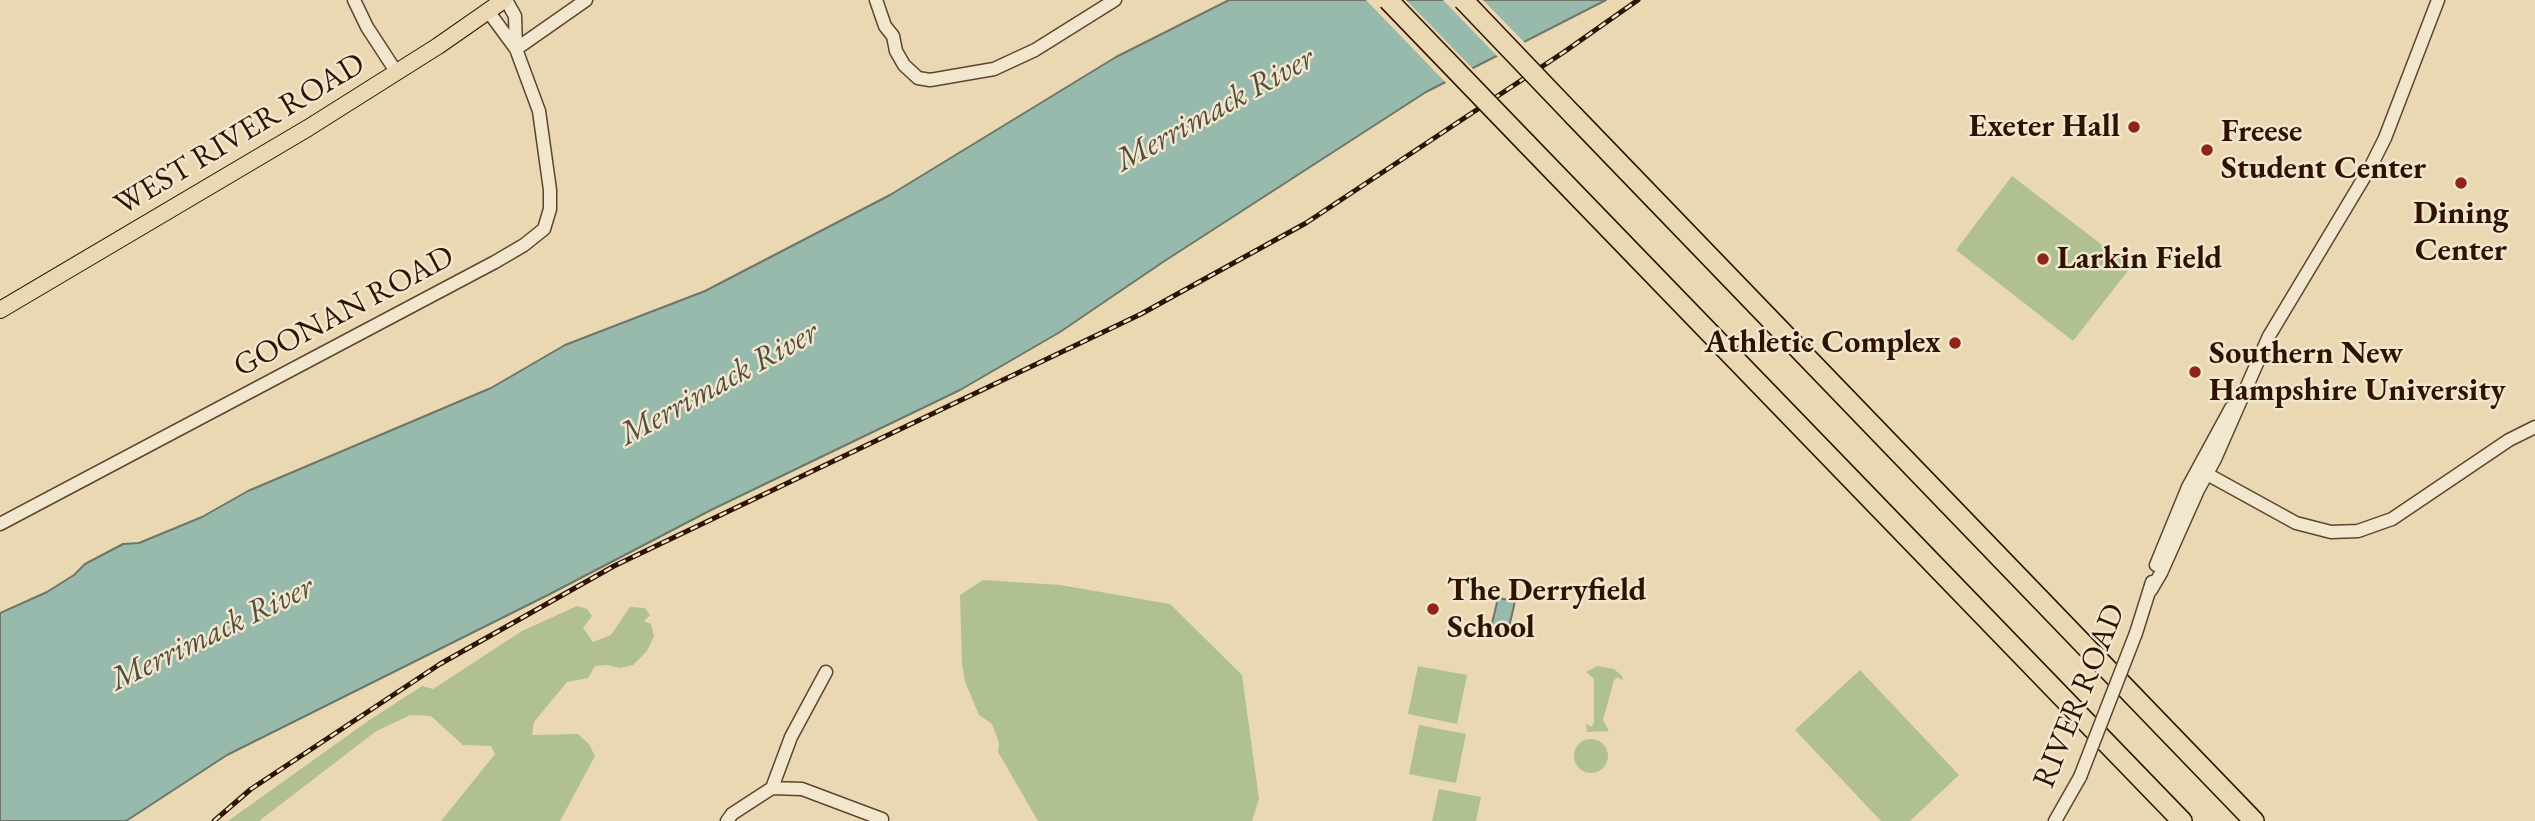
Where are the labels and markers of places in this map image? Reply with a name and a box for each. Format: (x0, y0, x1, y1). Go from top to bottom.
place label: Exeter Hall (1969, 108, 2120, 146)
place label: Freese Student Center (2221, 113, 2426, 188)
marker: Exeter Hall (2126, 119, 2142, 135)
marker: Freese Student Center (2199, 142, 2215, 158)
marker: Dining Center (2453, 175, 2469, 191)
place label: Dining Center (2413, 195, 2509, 270)
place label: Larkin Field (2057, 240, 2222, 278)
marker: Larkin Field (2035, 251, 2051, 267)
place label: Athletic Complex (1705, 324, 1941, 362)
marker: Athletic Complex (1947, 335, 1963, 351)
place label: Southern New Hampshire University (2209, 335, 2506, 410)
marker: Southern New Hampshire University (2187, 364, 2203, 380)
place label: The Derryfield School (1447, 572, 1646, 647)
marker: The Derryfield School (1425, 601, 1441, 617)

